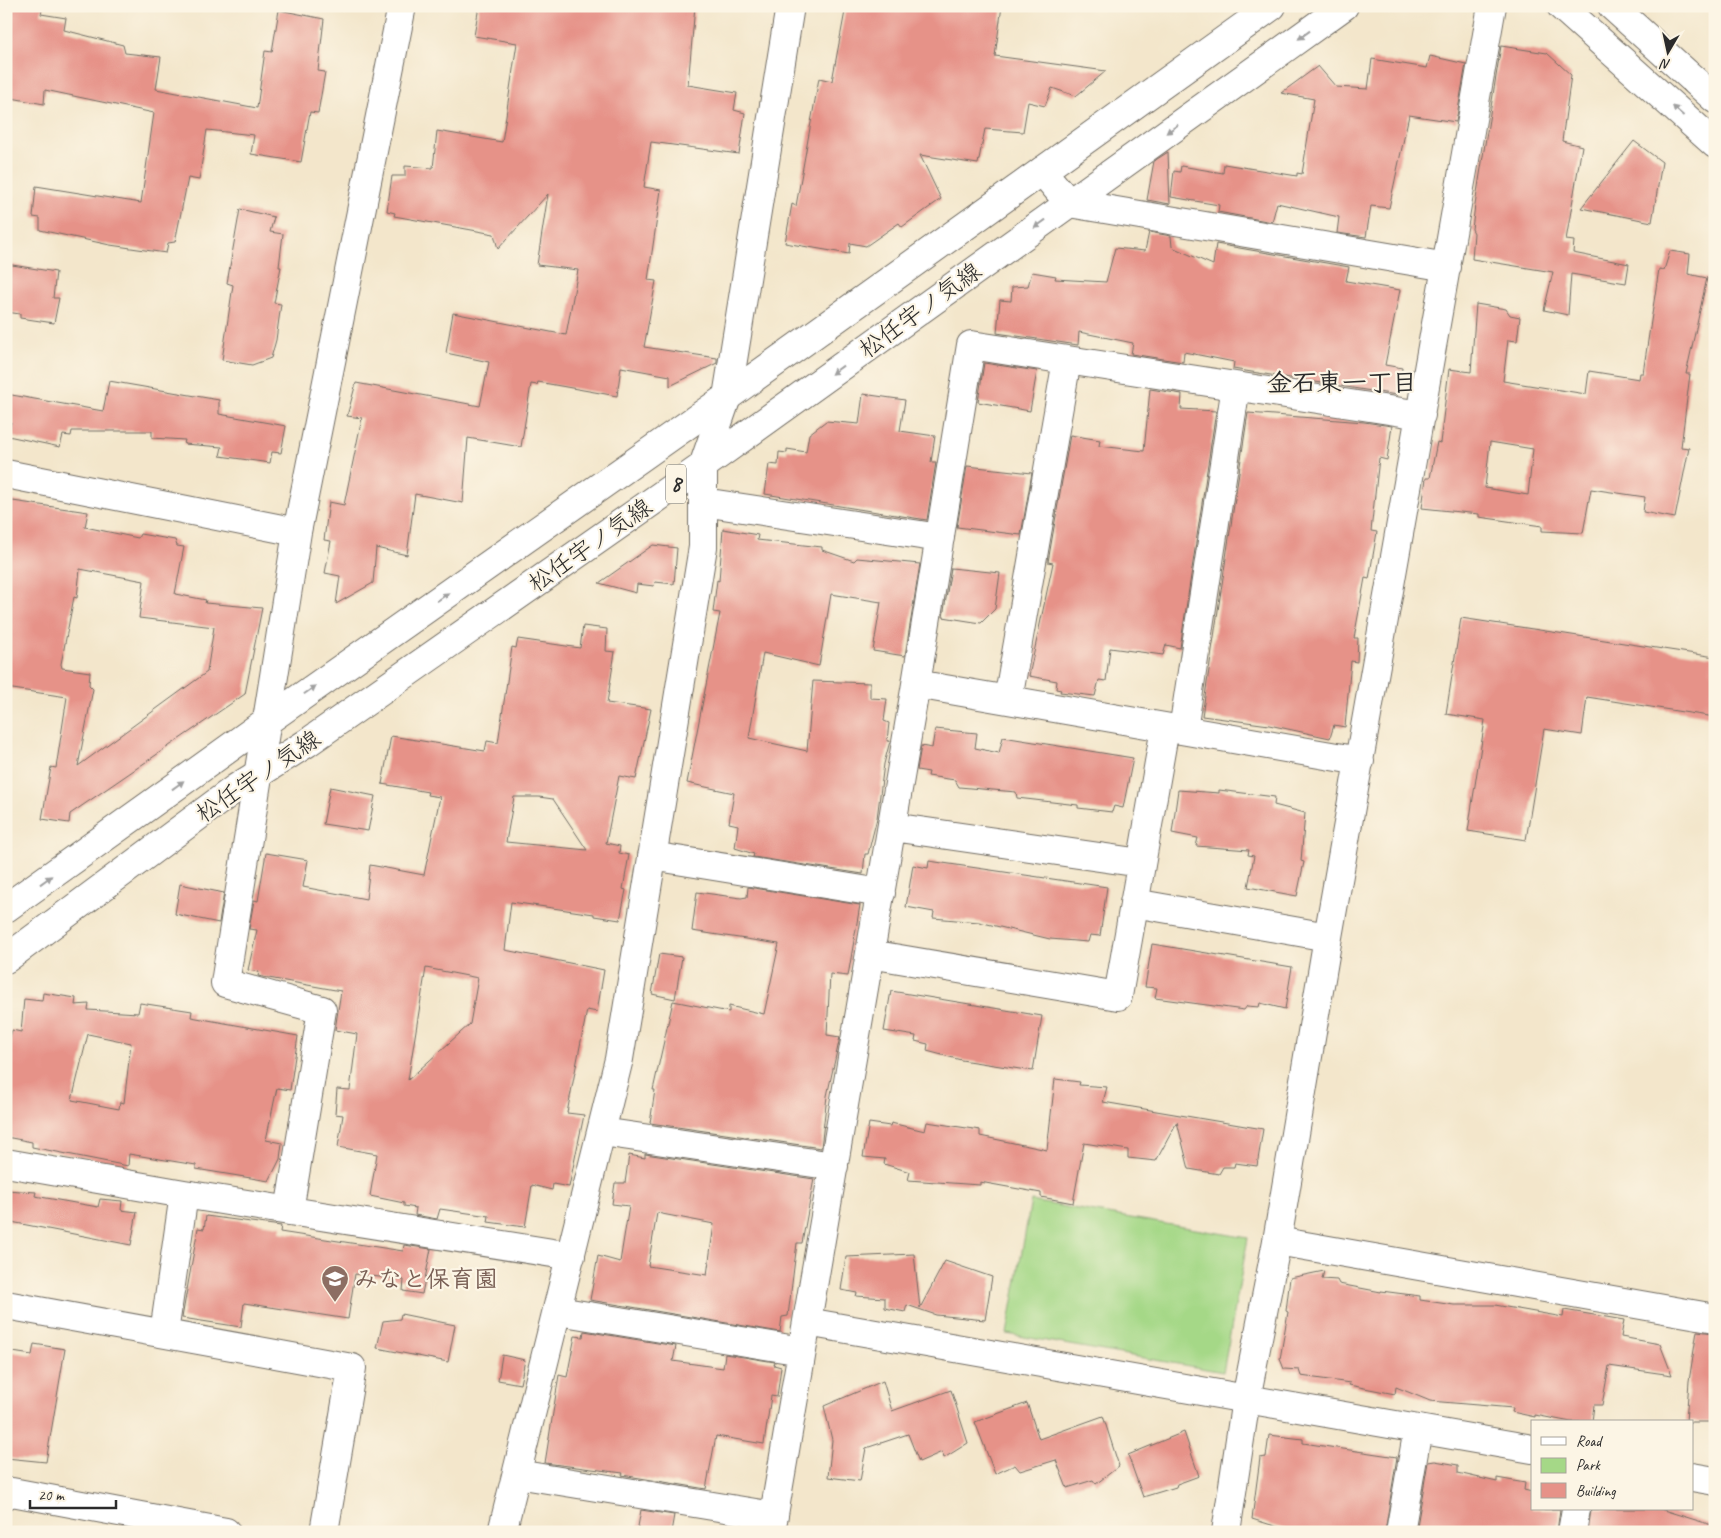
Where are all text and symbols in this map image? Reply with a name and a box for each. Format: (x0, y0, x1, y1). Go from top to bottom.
north arrow (1644, 28, 1694, 78)
one-way arrow (1297, 30, 1311, 40)
text: N (1658, 55, 1672, 73)
one-way arrow (1673, 105, 1685, 117)
one-way arrow (1165, 124, 1179, 134)
one-way arrow (1033, 219, 1047, 229)
street label: 松任宇ノ気線 (853, 256, 987, 364)
one-way arrow (830, 365, 844, 375)
district label: 金石東一丁目 (1267, 367, 1417, 399)
road number: 8 (666, 464, 686, 504)
street label: 松任宇ノ気線 (522, 491, 658, 599)
one-way arrow (436, 592, 450, 602)
one-way arrow (303, 685, 317, 695)
street label: 松任宇ノ気線 (190, 723, 326, 829)
one-way arrow (171, 780, 185, 790)
one-way arrow (39, 874, 52, 885)
school or university icon: みなと保育園 (320, 1264, 350, 1303)
place label: みなと保育園 (354, 1264, 498, 1294)
legend (1531, 1420, 1694, 1510)
text: Road (1576, 1432, 1603, 1451)
text: Park (1576, 1456, 1601, 1475)
scale bar (30, 1478, 116, 1510)
text: Building (1576, 1482, 1616, 1501)
text: 20 m (38, 1486, 65, 1505)

